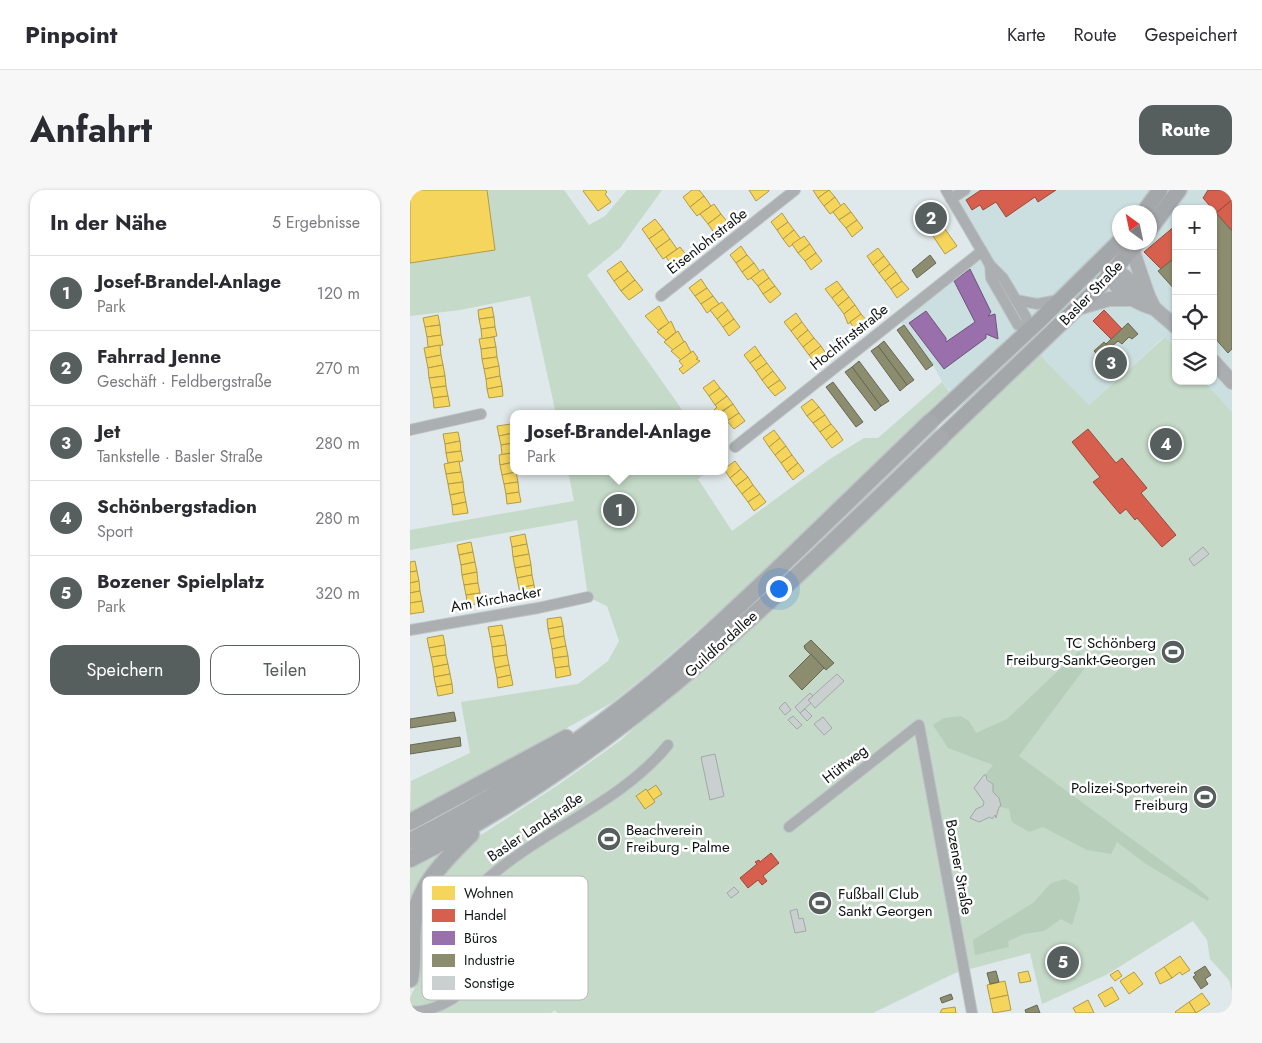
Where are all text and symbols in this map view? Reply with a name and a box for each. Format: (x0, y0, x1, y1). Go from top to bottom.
text: Pinpoint (25, 17, 117, 52)
text: Karte (1007, 22, 1046, 48)
text: Route (1074, 22, 1116, 48)
text: Gespeichert (1144, 22, 1237, 48)
text: Anfahrt (30, 105, 152, 155)
button: Route (1139, 105, 1232, 155)
pin: 2 (915, 199, 947, 237)
street label: Eisenlohrstraße (662, 202, 752, 279)
north arrow (1112, 205, 1157, 250)
map controls (1172, 205, 1217, 385)
button: + (1172, 205, 1217, 250)
text: In der Nähe (50, 208, 167, 238)
text: 5 Ergebnisse (272, 211, 360, 234)
button: − (1172, 250, 1217, 295)
street label: Basler Straße (1054, 255, 1128, 330)
text: Josef-Brandel-Anlage (97, 268, 281, 295)
text: 1 (62, 282, 70, 305)
text: 120 m (317, 282, 360, 305)
text: Park (97, 295, 126, 318)
button: locate (1172, 295, 1217, 340)
street label: Hochfirststraße (805, 298, 893, 375)
button: layers (1172, 340, 1217, 385)
text: Fahrrad Jenne (97, 343, 221, 370)
pin: 3 (1095, 344, 1127, 382)
text: 2 (61, 357, 71, 380)
text: 270 m (316, 357, 360, 380)
text: Geschäft · Feldbergstraße (97, 370, 272, 393)
popup (510, 410, 728, 475)
text: Jet (97, 418, 120, 445)
text: Josef-Brandel-Anlage (527, 418, 711, 445)
pin: 4 (1150, 425, 1182, 463)
text: 3 (61, 432, 71, 455)
text: 280 m (315, 432, 360, 455)
text: Tankstelle · Basler Straße (97, 445, 263, 468)
text: Park (527, 445, 555, 468)
pin: 1 (603, 491, 635, 529)
text: Schönbergstadion (97, 493, 257, 520)
text: 4 (60, 507, 72, 530)
text: 280 m (315, 507, 360, 530)
text: Sport (97, 520, 133, 543)
text: Bozener Spielplatz (97, 568, 264, 595)
your location (766, 576, 792, 602)
street label: Am Kirchacker (449, 580, 544, 618)
text: 5 (61, 582, 71, 605)
text: 320 m (315, 582, 360, 605)
text: Park (97, 595, 126, 618)
street label: Guildfordallee (680, 605, 762, 683)
place label: TC Schönberg Freiburg-Sankt-Georgen (1006, 632, 1156, 671)
sports icon: TC Schönberg Freiburg-Sankt-Georgen (1160, 639, 1186, 665)
button: Speichern (50, 645, 200, 695)
button: Teilen (210, 645, 360, 695)
street label: Hüttweg (818, 739, 872, 789)
place label: Polizei-Sportverein Freiburg (1071, 777, 1188, 816)
sports icon: Polizei-Sportverein Freiburg (1192, 784, 1218, 810)
street label: Basler Landstraße (483, 787, 587, 867)
street label: Bozener Straße (940, 818, 978, 917)
place label: Beachverein Freiburg - Palme (626, 819, 730, 858)
sports icon: Beachverein Freiburg - Palme (596, 826, 622, 852)
legend (422, 876, 588, 1000)
text: Wohnen (464, 883, 514, 903)
place label: Fußball Club Sankt Georgen (838, 883, 933, 922)
sports icon: Fußball Club Sankt Georgen (807, 890, 833, 916)
text: Handel (464, 905, 507, 925)
text: Büros (464, 928, 497, 948)
pin: 5 (1047, 943, 1079, 981)
text: Industrie (464, 950, 515, 970)
text: Sonstige (464, 973, 515, 993)

